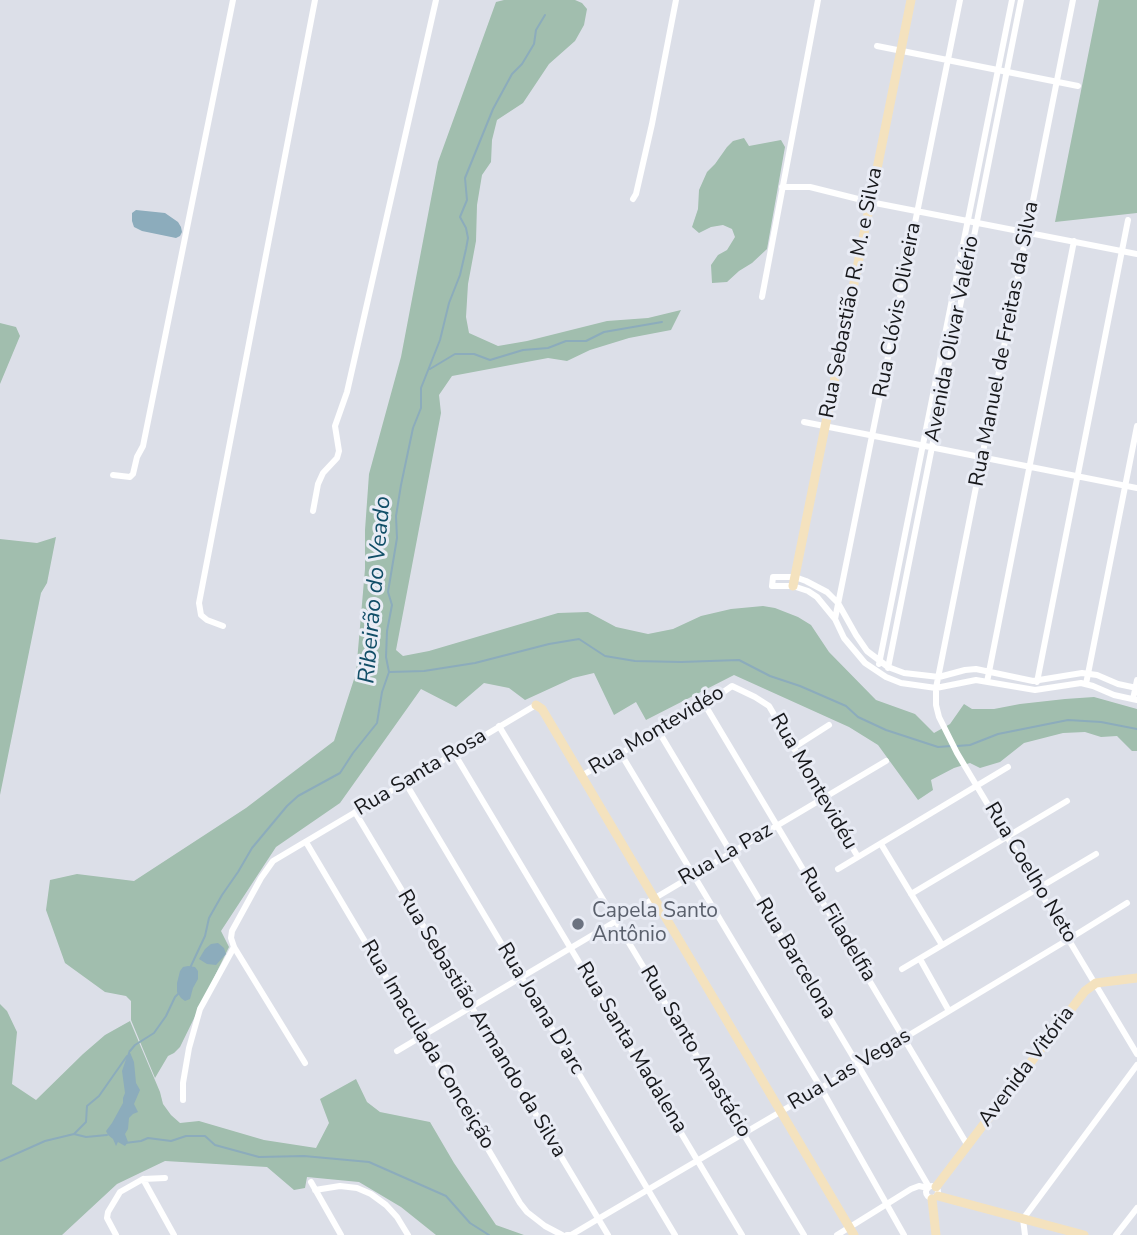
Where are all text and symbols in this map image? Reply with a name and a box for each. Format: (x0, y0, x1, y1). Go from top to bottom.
street label: Rua Sebastião R. M. e Silva (815, 166, 889, 420)
street label: Rua Manuel de Freitas da Silva (965, 199, 1045, 489)
street label: Rua Clóvis Oliveira (869, 220, 927, 400)
street label: Avenida Olivar Valério (921, 234, 985, 444)
water label: Ribeirão do Veado (354, 495, 398, 685)
street label: Rua Montevidéo (585, 681, 729, 781)
street label: Rua Montevidéu (764, 709, 862, 855)
street label: Rua Santa Rosa (351, 724, 491, 822)
street label: Rua Coelho Neto (978, 798, 1082, 948)
street label: Rua La Paz (675, 818, 777, 892)
street label: Rua Filadelfia (793, 863, 881, 987)
street label: Rua Sebastião Armando da Silva (391, 886, 571, 1162)
street label: Rua Barcelona (749, 894, 841, 1024)
place label: Capela Santo Antônio (592, 899, 718, 949)
marker: Capela Santo Antônio (570, 916, 586, 932)
street label: Rua Imaculada Conceição (355, 936, 499, 1154)
street label: Rua Joana D'arc (491, 939, 589, 1079)
street label: Rua Santa Madalena (570, 958, 692, 1138)
street label: Rua Santo Anastácio (634, 962, 756, 1142)
street label: Avenida Vitória (974, 1002, 1080, 1132)
street label: Rua Las Vegas (784, 1024, 916, 1116)

